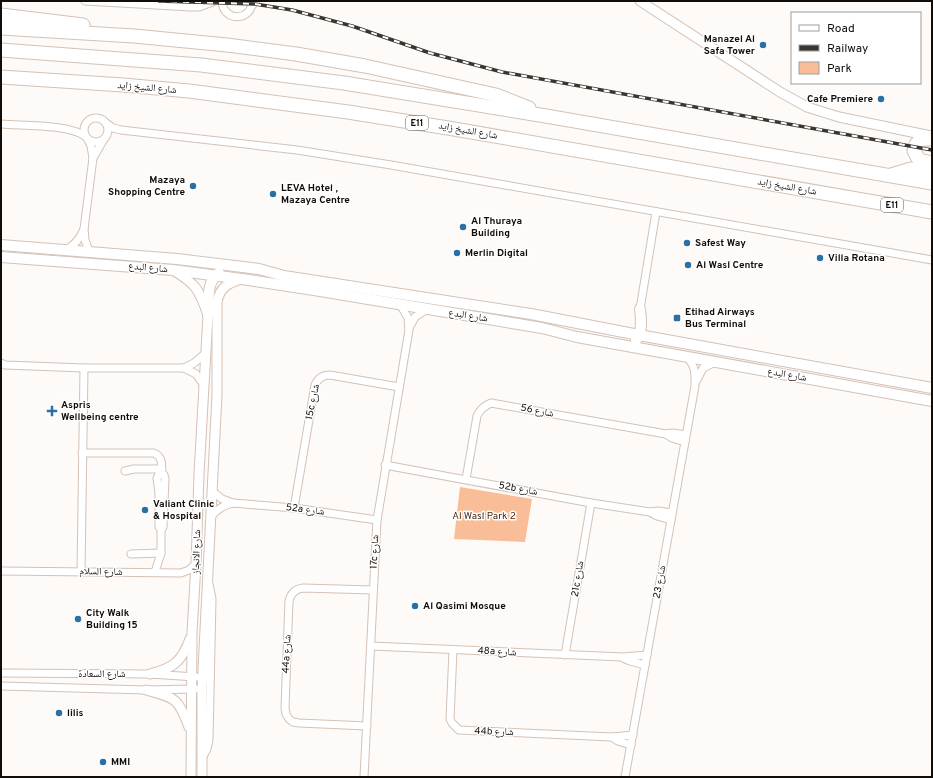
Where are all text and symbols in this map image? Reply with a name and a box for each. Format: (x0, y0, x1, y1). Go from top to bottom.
legend (791, 12, 921, 84)
text: Road (827, 21, 855, 37)
place label: Manazel Al Safa Tower (704, 33, 756, 58)
marker: Manazel Al Safa Tower (758, 40, 768, 50)
text: Railway (827, 41, 868, 57)
text: Park (827, 61, 852, 77)
street label: شارع الشيخ زايد (117, 79, 178, 97)
place label: Cafe Premiere (807, 93, 873, 106)
marker: Cafe Premiere (876, 94, 886, 104)
road number: E11 (406, 116, 428, 130)
street label: شارع الشيخ زايد (438, 119, 499, 143)
place label: Mazaya Shopping Centre (108, 174, 185, 199)
street label: شارع الشيخ زايد (757, 175, 818, 199)
marker: Mazaya Shopping Centre (188, 181, 198, 191)
place label: LEVA Hotel , Mazaya Centre (281, 182, 350, 207)
marker: LEVA Hotel , Mazaya Centre (268, 189, 278, 199)
road number: E11 (881, 198, 903, 212)
place label: Al Thuraya Building (471, 215, 522, 240)
marker: Al Thuraya Building (458, 222, 468, 232)
place label: Safest Way (695, 237, 746, 250)
marker: Safest Way (682, 238, 692, 248)
place label: Merlin Digital (465, 247, 528, 260)
marker: Merlin Digital (452, 248, 462, 258)
place label: Villa Rotana (828, 252, 885, 265)
marker: Villa Rotana (815, 253, 825, 263)
place label: Al Wasl Centre (696, 259, 764, 272)
street label: شارع البدع (128, 260, 169, 276)
marker: Al Wasl Centre (683, 260, 693, 270)
street label: شارع البدع (447, 306, 489, 326)
place label: Etihad Airways Bus Terminal (685, 306, 755, 331)
marker: Etihad Airways Bus Terminal (672, 313, 682, 323)
street label: شارع البدع (766, 365, 808, 385)
street label: 15c شارع (303, 382, 323, 421)
place label: Aspris Wellbeing centre (61, 399, 139, 424)
street label: شارع 56 (519, 401, 555, 421)
marker: Aspris Wellbeing centre (46, 405, 58, 417)
street label: 52b شارع (498, 479, 539, 499)
place label: Valiant Clinic & Hospital (153, 498, 215, 523)
street label: 52a شارع (285, 501, 326, 519)
marker: Valiant Clinic & Hospital (140, 505, 150, 515)
park label: Al Wasl Park 2 (452, 510, 516, 523)
street label: شارع الانجاز (190, 529, 204, 576)
street label: 17c شارع (368, 534, 382, 570)
street label: 21c شارع (569, 560, 587, 598)
street label: شارع 23 (651, 564, 669, 600)
street label: شارع السلام (79, 565, 123, 579)
place label: Al Qasimi Mosque (423, 600, 506, 613)
marker: Al Qasimi Mosque (410, 601, 420, 611)
place label: City Walk Building 15 (86, 607, 138, 632)
marker: City Walk Building 15 (73, 614, 83, 624)
street label: 44a شارع (279, 634, 295, 674)
street label: 48a شارع (477, 644, 517, 660)
street label: شارع السعادة (78, 668, 126, 681)
place label: lilis (67, 707, 83, 720)
marker: lilis (54, 708, 64, 718)
street label: 44b شارع (474, 725, 514, 739)
place label: MMI (111, 756, 130, 769)
marker: MMI (98, 757, 108, 767)

